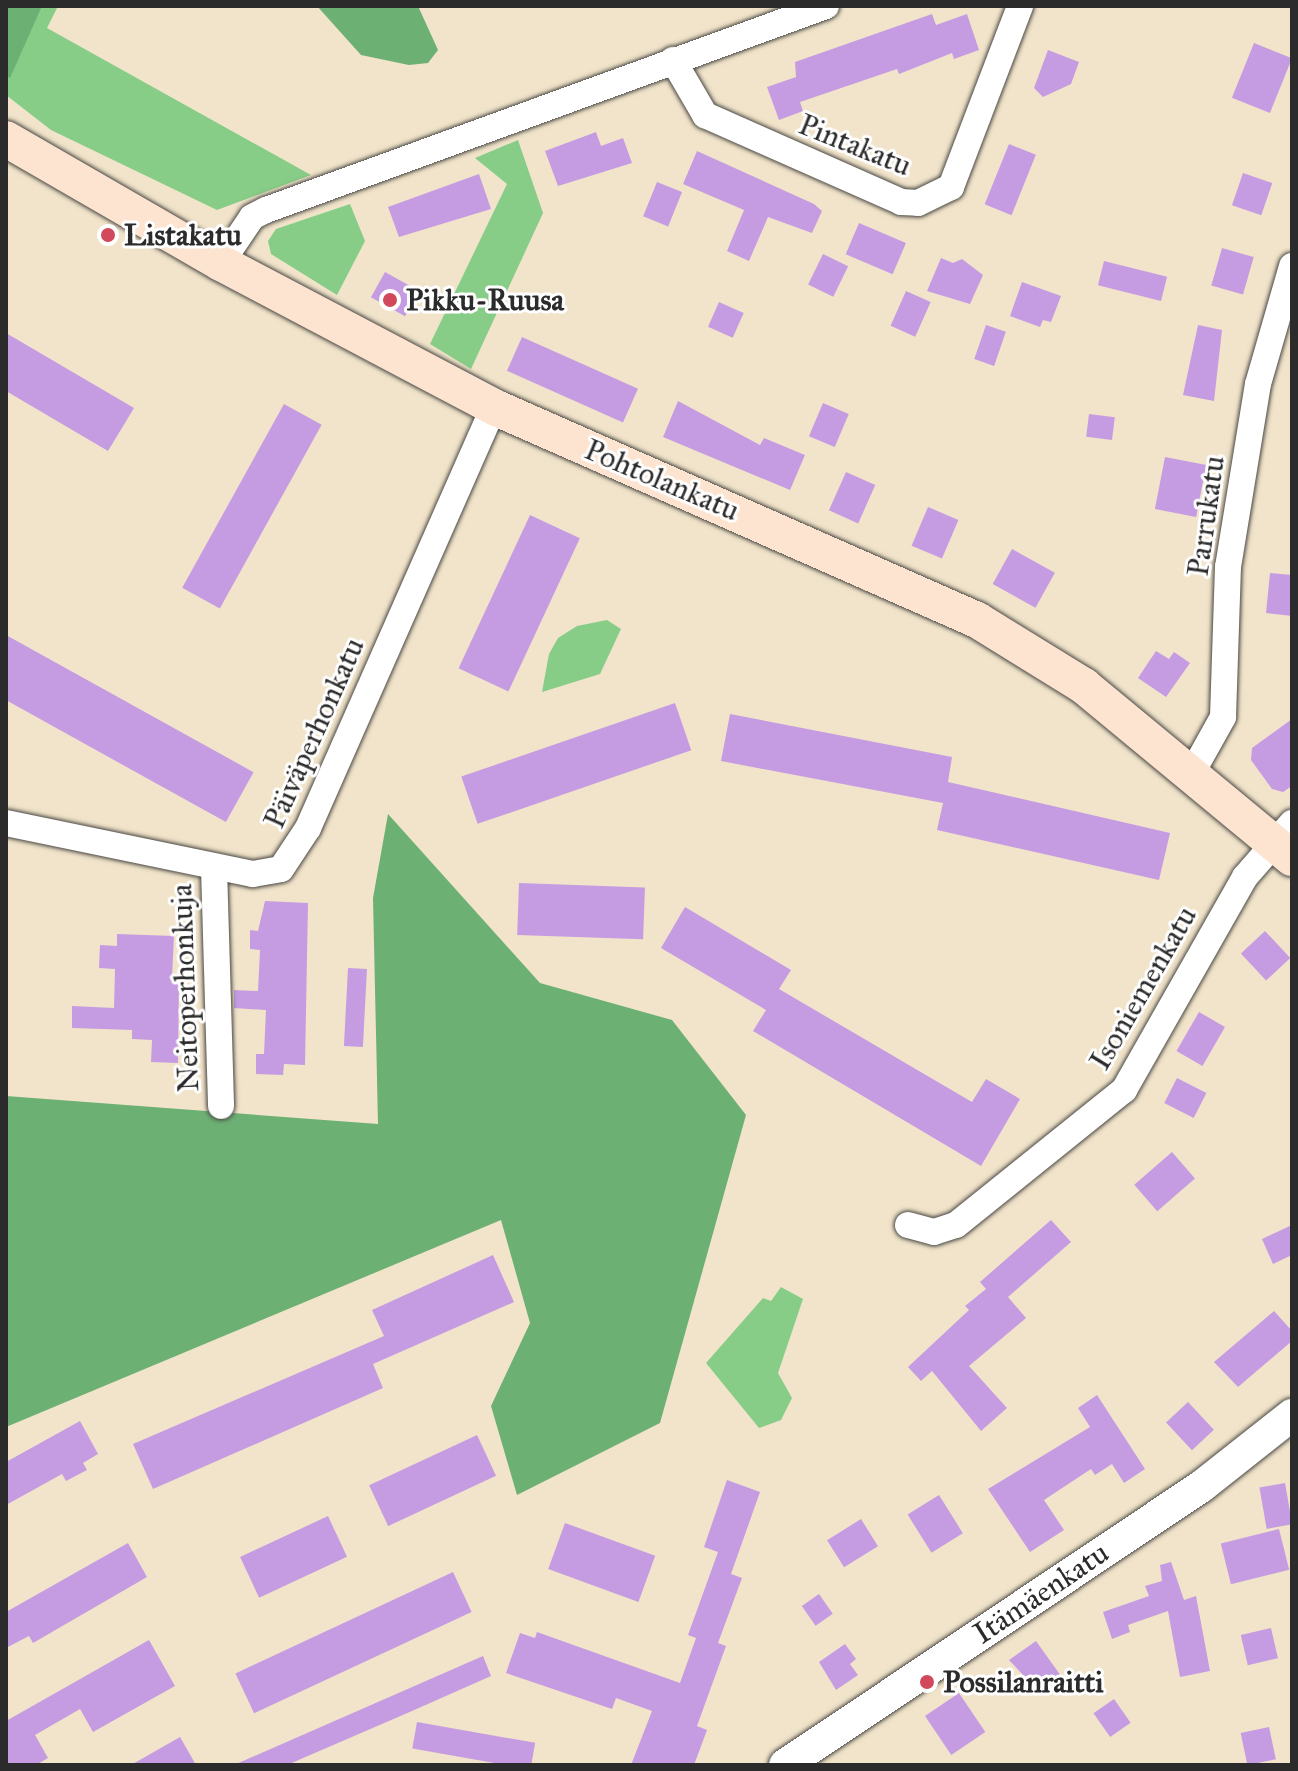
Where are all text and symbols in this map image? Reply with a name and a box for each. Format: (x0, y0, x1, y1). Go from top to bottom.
street label: Pintakatu (794, 106, 916, 184)
place label: Listakatu (124, 217, 242, 253)
marker: Listakatu (99, 226, 117, 244)
place label: Pikku-Ruusa (406, 282, 564, 318)
marker: Pikku-Ruusa (381, 291, 399, 309)
street label: Pohtolankatu (579, 431, 745, 529)
street label: Parrukatu (1180, 454, 1232, 578)
street label: Päiväperhonkatu (256, 632, 372, 834)
street label: Neitoperhonkuja (163, 883, 207, 1093)
street label: Isoniemenkatu (1082, 900, 1204, 1076)
street label: Itämäenkatu (967, 1535, 1115, 1651)
place label: Possilanraitti (943, 1664, 1103, 1700)
marker: Possilanraitti (918, 1673, 936, 1691)

